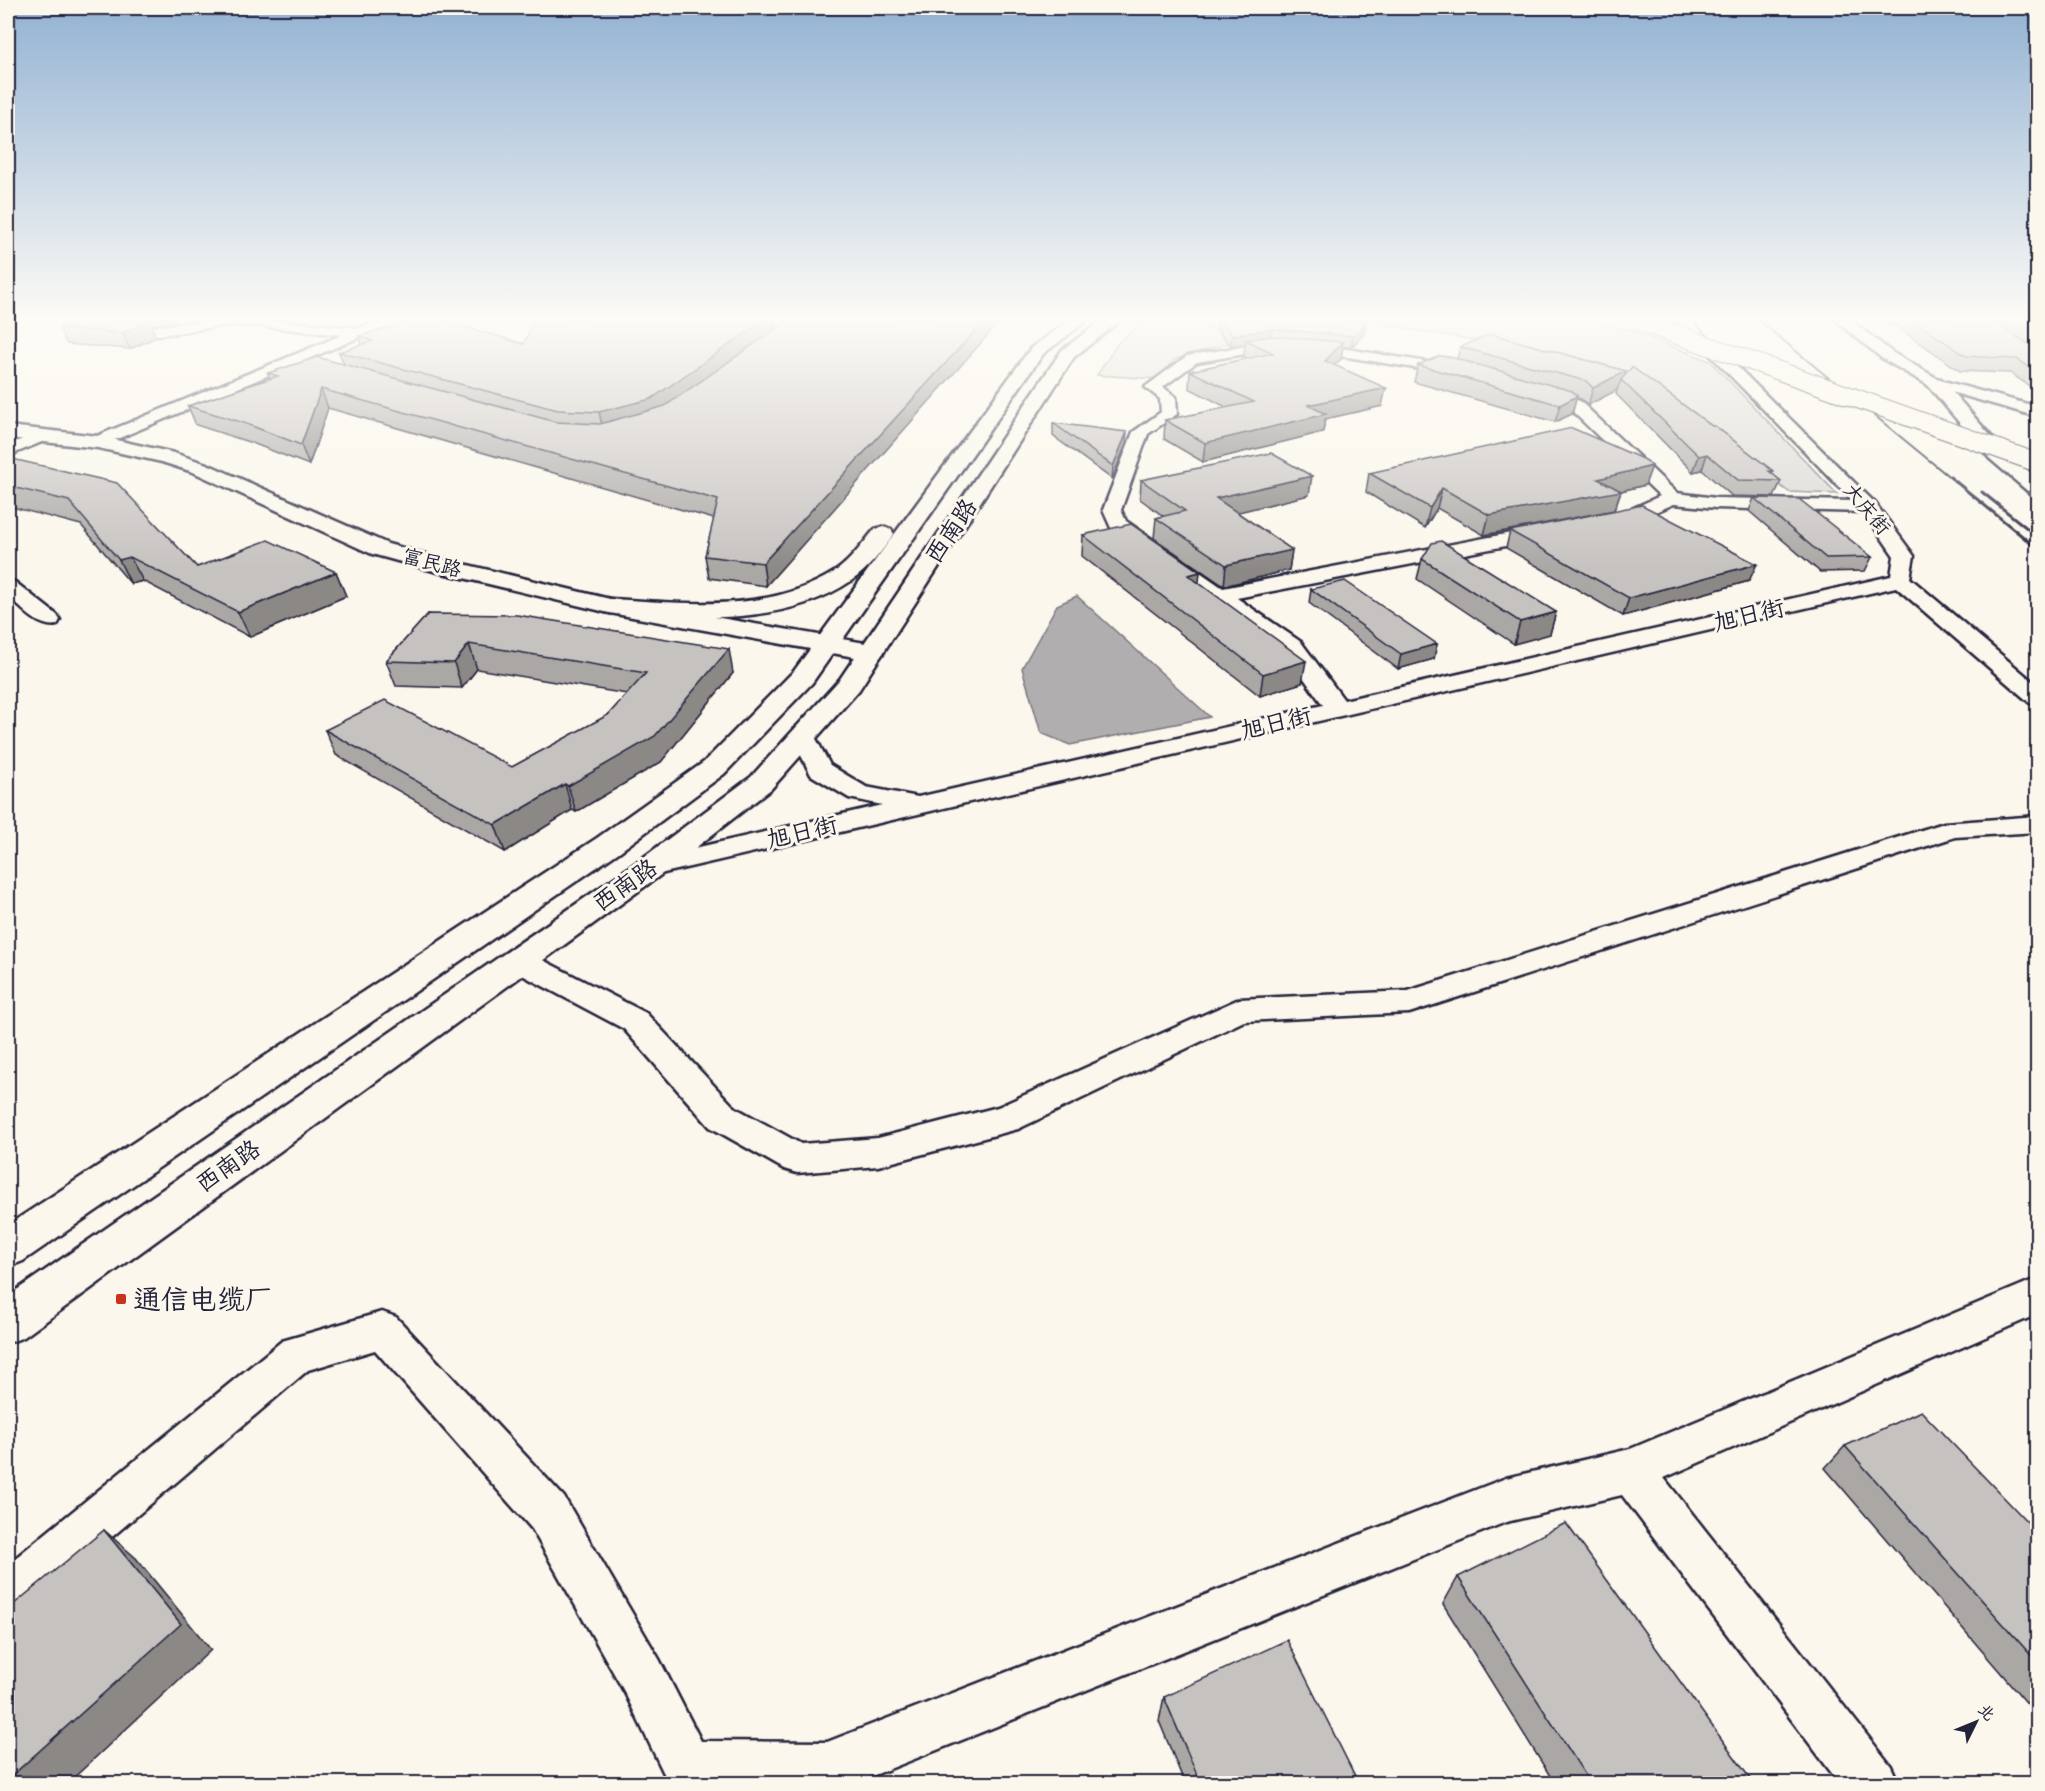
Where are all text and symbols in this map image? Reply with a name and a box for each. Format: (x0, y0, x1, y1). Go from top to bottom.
street label: 大庆街 (1838, 478, 1896, 540)
street label: 西南路 (918, 493, 984, 569)
street label: 富民路 (400, 543, 465, 583)
street label: 旭日街 (1711, 592, 1787, 638)
street label: 旭日街 (1238, 700, 1314, 746)
street label: 旭日街 (764, 809, 840, 855)
street label: 西南路 (587, 852, 663, 918)
street label: 西南路 (190, 1133, 266, 1199)
place label: 通信电缆厂 (133, 1282, 273, 1317)
marker: 通信电缆厂 (114, 1292, 128, 1306)
north arrow (1946, 1692, 2006, 1752)
text: 北 (1973, 1700, 1999, 1725)

